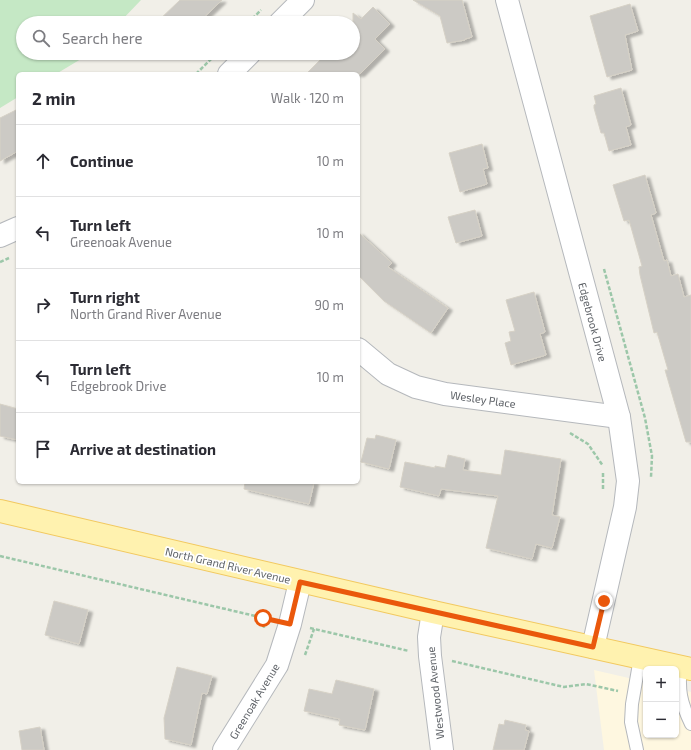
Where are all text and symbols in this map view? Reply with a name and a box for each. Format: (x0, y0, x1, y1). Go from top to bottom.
search box (16, 16, 360, 60)
icon: search (30, 27, 52, 49)
text: Search here (62, 29, 143, 47)
text: 2 min (32, 88, 75, 108)
text: Walk · 120 m (271, 90, 344, 106)
icon: ahead (32, 150, 54, 172)
text: Continue (70, 152, 133, 170)
text: 10 m (317, 153, 344, 169)
text: Turn left (70, 216, 131, 234)
icon: left (32, 222, 54, 244)
text: 10 m (317, 225, 344, 241)
text: Greenoak Avenue (70, 234, 172, 250)
street label: Edgebrook Drive (576, 281, 610, 363)
text: Turn right (70, 288, 140, 306)
icon: right (32, 294, 54, 316)
text: 90 m (314, 297, 344, 313)
text: North Grand River Avenue (70, 306, 222, 322)
text: Turn left (70, 360, 131, 378)
icon: left (32, 366, 54, 388)
text: 10 m (317, 369, 344, 385)
text: Edgebrook Drive (70, 378, 166, 394)
street label: Wesley Place (449, 388, 517, 410)
icon: arrive (32, 438, 54, 460)
text: Arrive at destination (70, 440, 216, 458)
street label: North Grand River Avenue (164, 544, 292, 586)
route end (595, 592, 613, 610)
route start (254, 609, 272, 627)
street label: Westwood Avenue (424, 646, 446, 740)
street label: Greenoak Avenue (226, 661, 282, 741)
map controls (643, 666, 679, 738)
button: + (643, 666, 679, 702)
button: − (643, 702, 679, 738)

